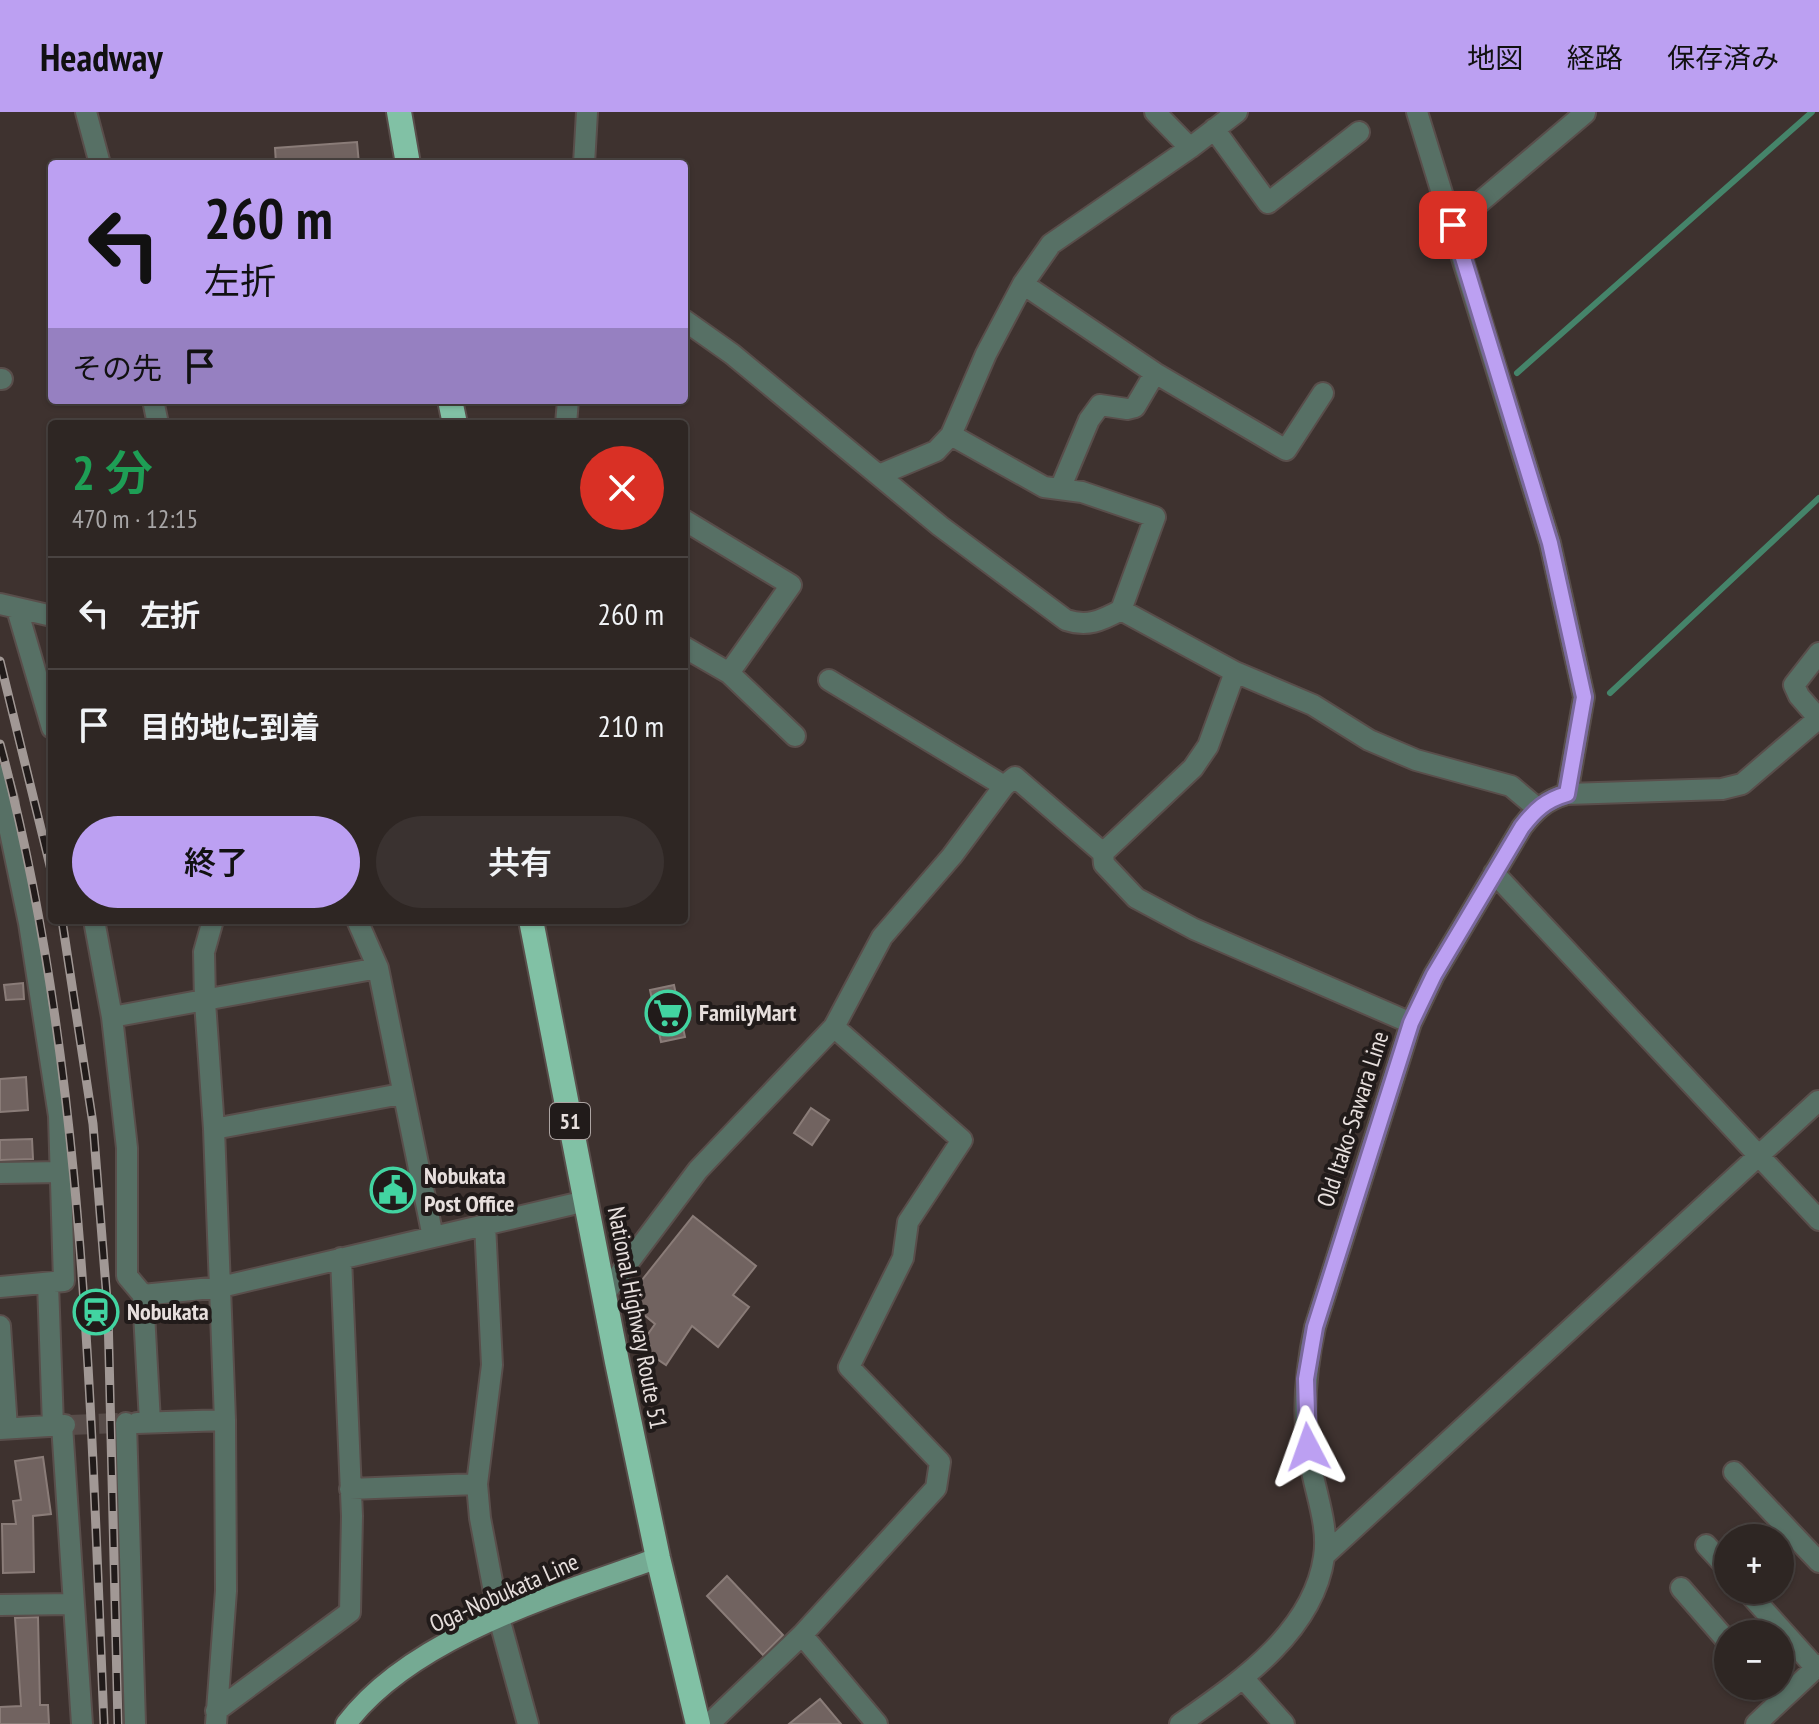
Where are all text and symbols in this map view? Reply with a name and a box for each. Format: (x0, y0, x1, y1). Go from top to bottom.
text: Headway (40, 32, 163, 81)
text: 地図 (1467, 39, 1523, 76)
text: 経路 (1567, 39, 1623, 76)
text: 保存済み (1667, 39, 1779, 76)
text: 260 m (204, 182, 333, 254)
pin (1419, 191, 1487, 259)
icon: left (72, 192, 176, 296)
icon: arrive (1431, 203, 1475, 247)
text: 左折 (204, 257, 276, 304)
icon: arrive (178, 344, 222, 388)
text: その先 (72, 348, 162, 387)
text: 2 分 (72, 441, 153, 503)
button: close (580, 446, 664, 530)
text: 470 m · 12:15 (72, 502, 198, 535)
icon: left (72, 591, 116, 635)
text: 260 m (598, 594, 664, 633)
text: 左折 (140, 595, 200, 634)
icon: arrive (72, 703, 116, 747)
text: 210 m (598, 706, 664, 745)
text: 目的地に到着 (140, 707, 320, 746)
button: 終了 (72, 816, 360, 908)
button: 共有 (376, 816, 664, 908)
supermarket icon: FamilyMart (644, 989, 692, 1037)
place label: FamilyMart (699, 997, 796, 1028)
street label: Old Itako-Sawara Line (1310, 1027, 1396, 1211)
road number: 51 (550, 1103, 590, 1139)
place label: Nobukata Post Office (424, 1160, 515, 1219)
public building icon: Nobukata Post Office (369, 1166, 417, 1214)
street label: National Highway Route 51 (601, 1204, 674, 1432)
station icon: Nobukata (72, 1288, 120, 1336)
place label: Nobukata (127, 1296, 209, 1327)
position arrow (1266, 1405, 1350, 1489)
map controls (1714, 1524, 1794, 1700)
button: + (1714, 1524, 1794, 1604)
street label: Oga-Nobukata Line (424, 1546, 583, 1639)
button: − (1714, 1620, 1794, 1700)

